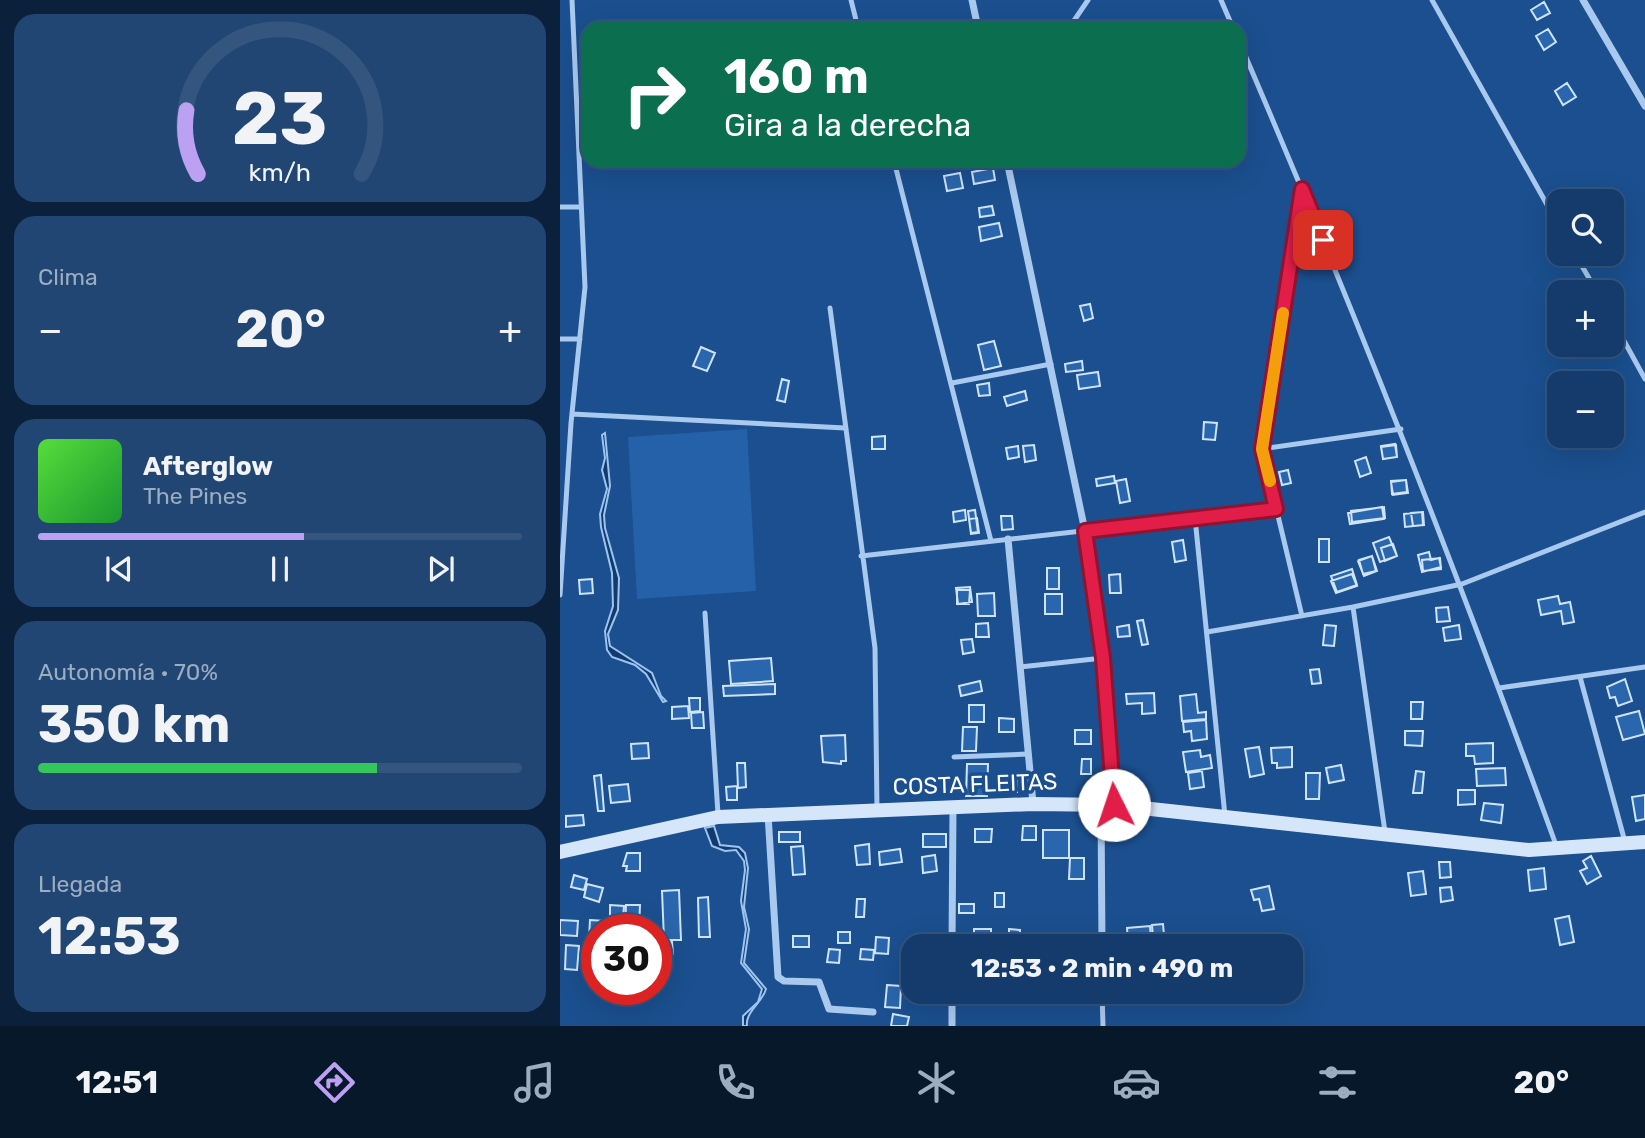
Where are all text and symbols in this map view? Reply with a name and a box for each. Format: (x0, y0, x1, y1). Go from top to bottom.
text: 160 m (724, 47, 869, 105)
icon: right (609, 49, 700, 140)
text: 23 (232, 77, 328, 163)
text: Gira a la derecha (724, 106, 971, 144)
text: km/h (249, 158, 311, 187)
map controls (1547, 189, 1624, 448)
button: search (1547, 189, 1624, 266)
pin (1293, 210, 1353, 270)
icon: arrive (1304, 221, 1342, 259)
text: Clima (38, 263, 98, 291)
button: + (1547, 280, 1624, 357)
text: 20° (235, 298, 326, 360)
text: − (38, 307, 63, 353)
text: + (498, 307, 522, 353)
button: − (1547, 371, 1624, 448)
text: Afterglow (143, 451, 273, 482)
text: The Pines (143, 482, 247, 510)
icon: previous (100, 550, 138, 588)
icon: pause (261, 550, 299, 588)
icon: next (422, 550, 460, 588)
text: Autonomía · 70% (38, 658, 218, 686)
text: 350 km (38, 693, 230, 755)
street label: COSTA FLEITAS (892, 767, 1058, 801)
position arrow (1077, 768, 1151, 842)
text: Llegada (38, 870, 122, 898)
text: 12:53 (38, 905, 181, 967)
speed limit sign: 30 (581, 914, 672, 1005)
text: 12:53 · 2 min · 490 m (971, 953, 1233, 984)
icon: directions (310, 1058, 359, 1107)
icon: music (510, 1058, 559, 1107)
icon: phone (711, 1058, 760, 1107)
icon: climate (912, 1058, 961, 1107)
icon: car (1112, 1058, 1161, 1107)
icon: filters (1313, 1058, 1362, 1107)
text: 12:51 (76, 1063, 158, 1101)
text: 20° (1513, 1063, 1569, 1101)

